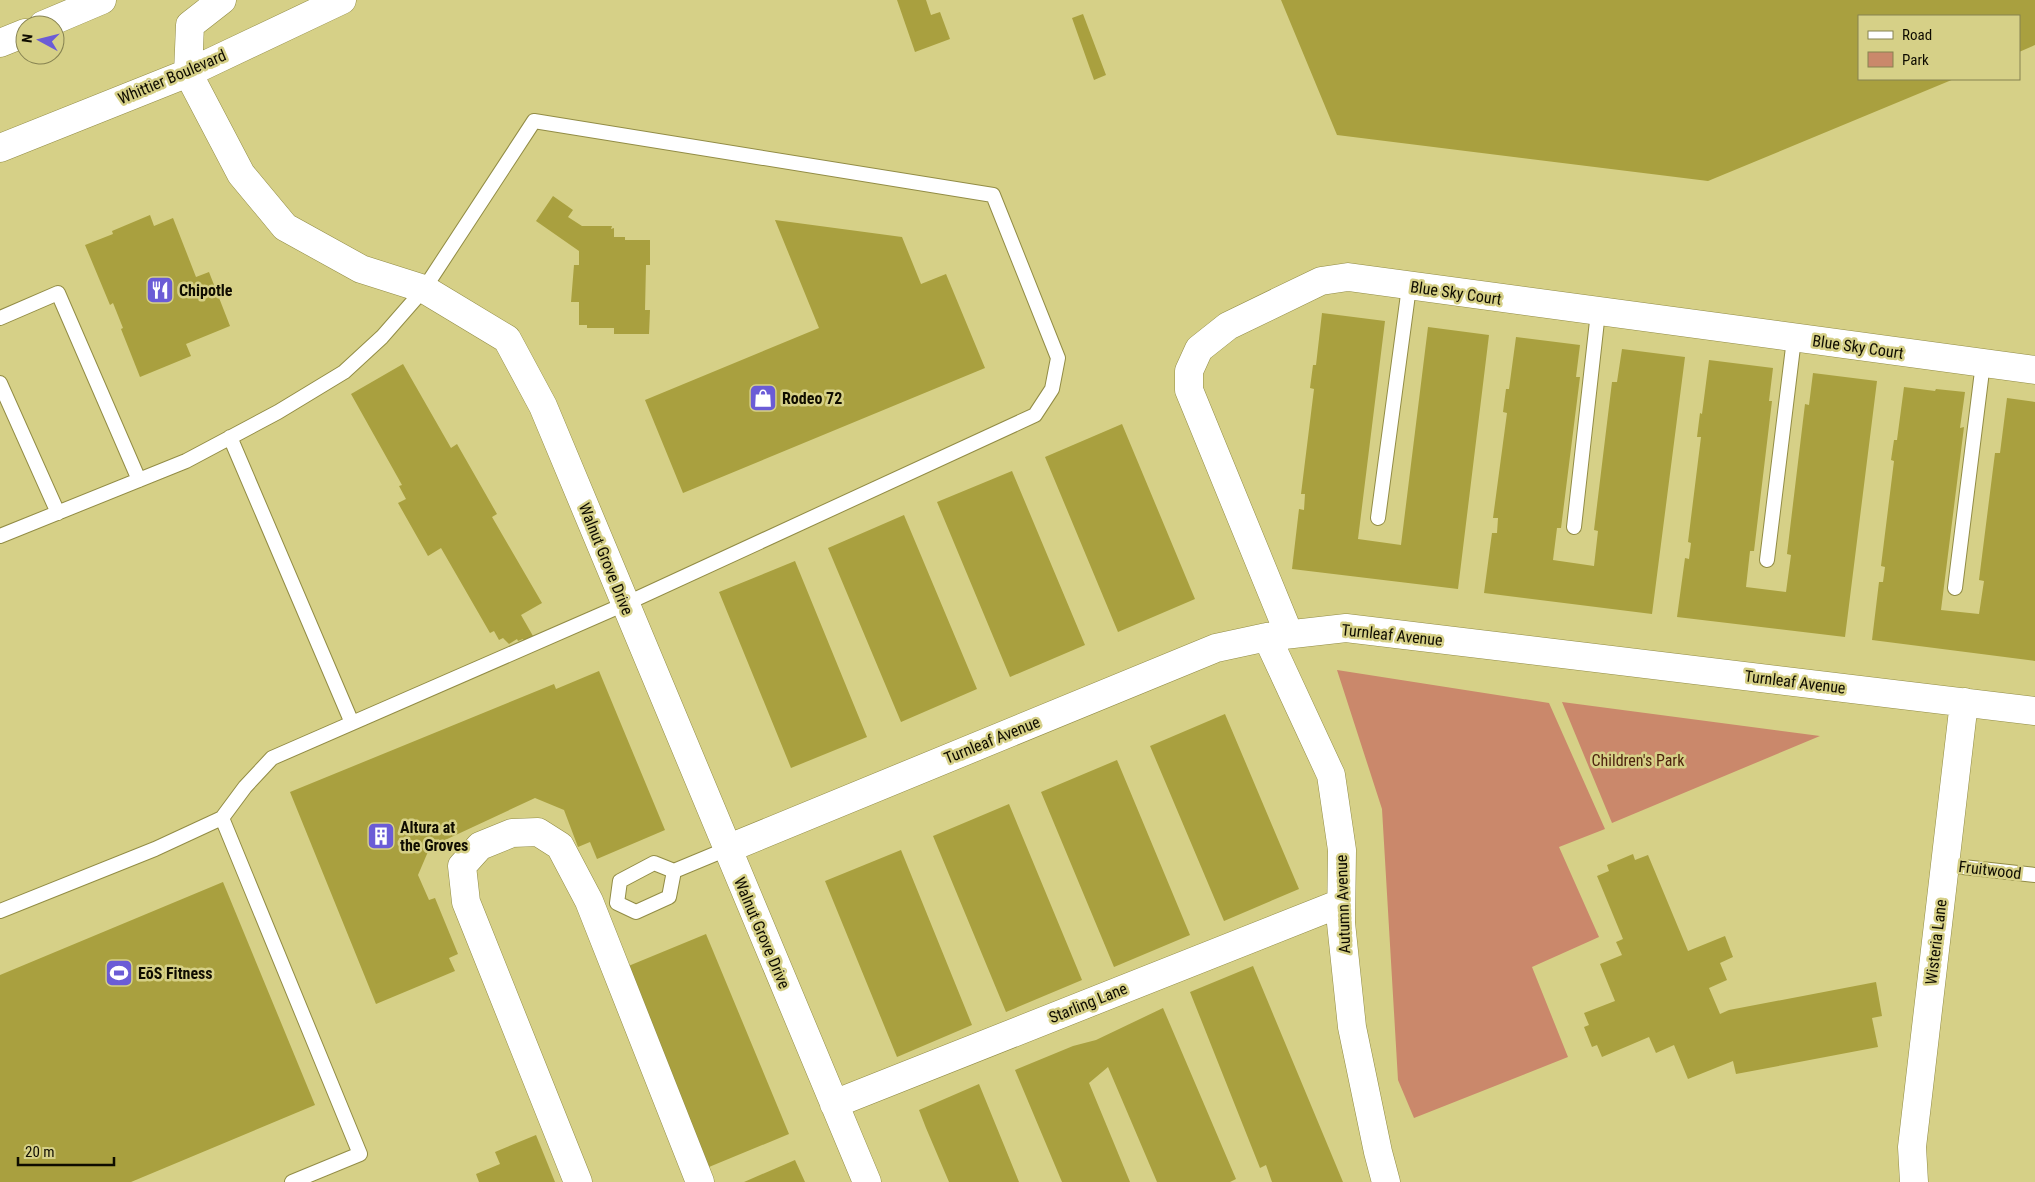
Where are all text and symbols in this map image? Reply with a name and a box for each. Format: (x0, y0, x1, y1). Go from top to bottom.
north arrow (15, 15, 65, 65)
legend (1858, 15, 2020, 80)
text: Road (1902, 26, 1932, 44)
text: N (19, 33, 36, 44)
street label: Whittier Boulevard (115, 46, 229, 108)
text: Park (1902, 51, 1929, 69)
restaurant icon: Chipotle (145, 275, 175, 305)
street label: Blue Sky Court (1409, 277, 1503, 309)
place label: Chipotle (179, 281, 233, 300)
street label: Blue Sky Court (1811, 331, 1905, 363)
shop icon: Rodeo 72 (748, 383, 778, 413)
place label: Rodeo 72 (782, 389, 842, 408)
street label: Walnut Grove Drive (575, 500, 637, 618)
street label: Turnleaf Avenue (1340, 620, 1444, 650)
street label: Turnleaf Avenue (1743, 666, 1847, 698)
street label: Turnleaf Avenue (941, 712, 1043, 768)
park label: Children's Park (1592, 751, 1685, 770)
place label: Altura at the Groves (400, 818, 468, 855)
building icon: Altura at the Groves (366, 821, 396, 851)
street label: Autumn Avenue (1332, 854, 1354, 954)
street label: Fruitwood (1958, 857, 2022, 883)
street label: Walnut Grove Drive (730, 874, 794, 992)
street label: Wisteria Lane (1921, 898, 1951, 986)
sports icon: EōS Fitness (104, 958, 134, 988)
place label: EōS Fitness (138, 964, 213, 983)
street label: Starling Lane (1046, 979, 1130, 1027)
scale bar (18, 1134, 114, 1166)
text: 20 m (25, 1143, 55, 1161)

